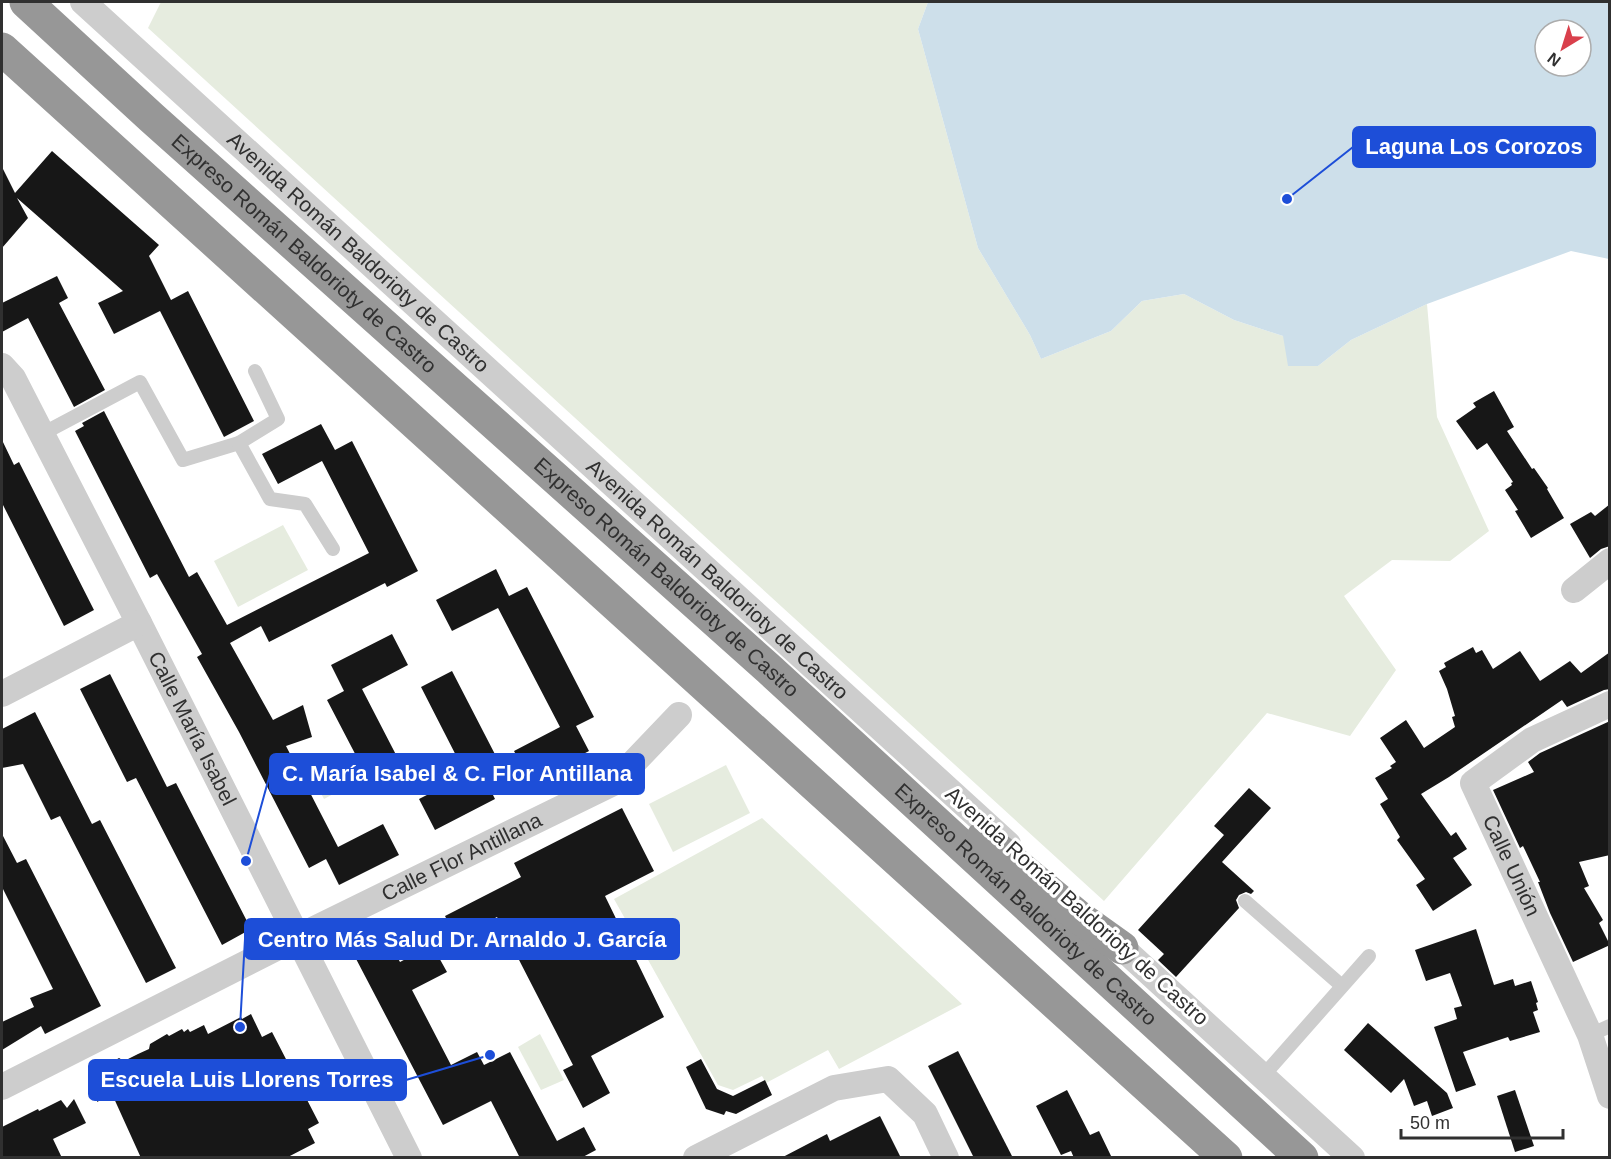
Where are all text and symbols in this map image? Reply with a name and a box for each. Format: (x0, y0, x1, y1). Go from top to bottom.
north arrow (1533, 18, 1593, 78)
text: N (1544, 49, 1564, 70)
street label: Avenida Román Baldorioty de Castro (223, 127, 494, 377)
callout: Laguna Los Corozos (1353, 127, 1595, 167)
street label: Expreso Román Baldorioty de Castro (167, 129, 441, 377)
text: Laguna Los Corozos (1365, 134, 1583, 159)
street label: Expreso Román Baldorioty de Castro (530, 453, 804, 701)
street label: Avenida Román Baldorioty de Castro (582, 454, 853, 704)
street label: Calle María Isabel (144, 648, 241, 809)
callout: C. María Isabel & C. Flor Antillana (270, 754, 644, 794)
text: C. María Isabel & C. Flor Antillana (282, 761, 633, 786)
street label: Expreso Román Baldorioty de Castro (891, 779, 1162, 1030)
street label: Avenida Román Baldorioty de Castro (941, 782, 1213, 1030)
street label: Calle Flor Antillana (378, 808, 545, 905)
street label: Calle Unión (1479, 811, 1545, 920)
callout: Centro Más Salud Dr. Arnaldo J. García (245, 919, 679, 959)
text: Centro Más Salud Dr. Arnaldo J. García (258, 927, 667, 952)
callout: Escuela Luis Llorens Torres (89, 1060, 406, 1100)
text: Escuela Luis Llorens Torres (100, 1067, 394, 1092)
scale bar (1401, 1102, 1563, 1140)
text: 50 m (1410, 1113, 1450, 1133)

